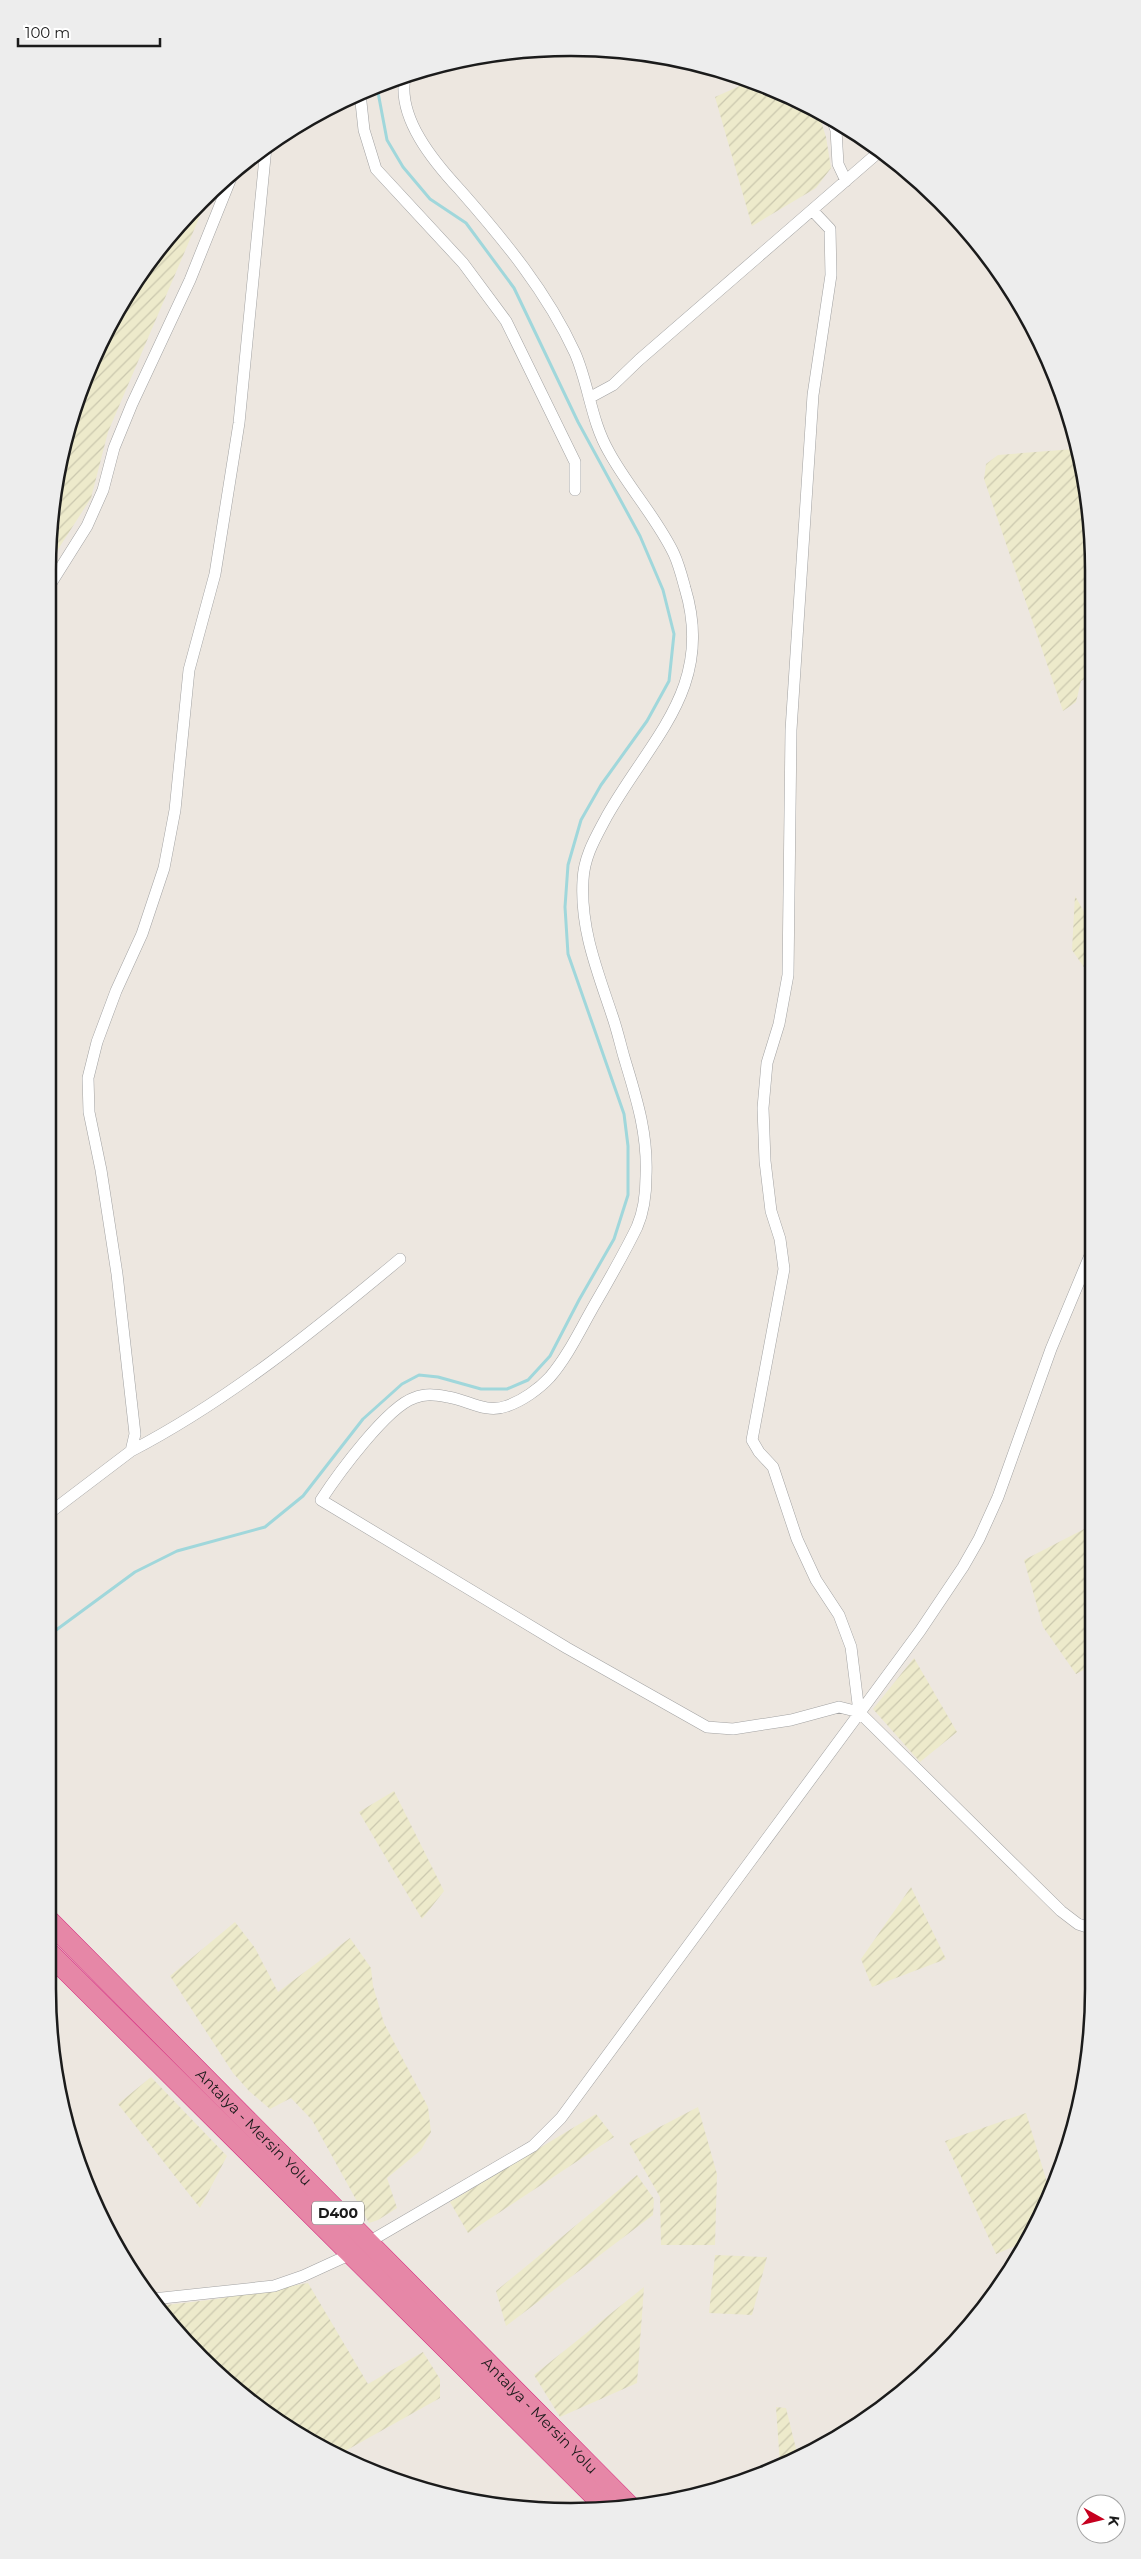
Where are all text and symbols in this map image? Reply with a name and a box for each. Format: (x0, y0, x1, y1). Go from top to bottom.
scale bar (18, 15, 160, 47)
text: 100 m (25, 23, 70, 42)
street label: Antalya - Mersin Yolu (192, 2065, 316, 2189)
road number: D400 (312, 2202, 364, 2224)
street label: Antalya - Mersin Yolu (478, 2353, 602, 2478)
north arrow (1076, 2494, 1126, 2544)
text: K (1104, 2514, 1124, 2528)

